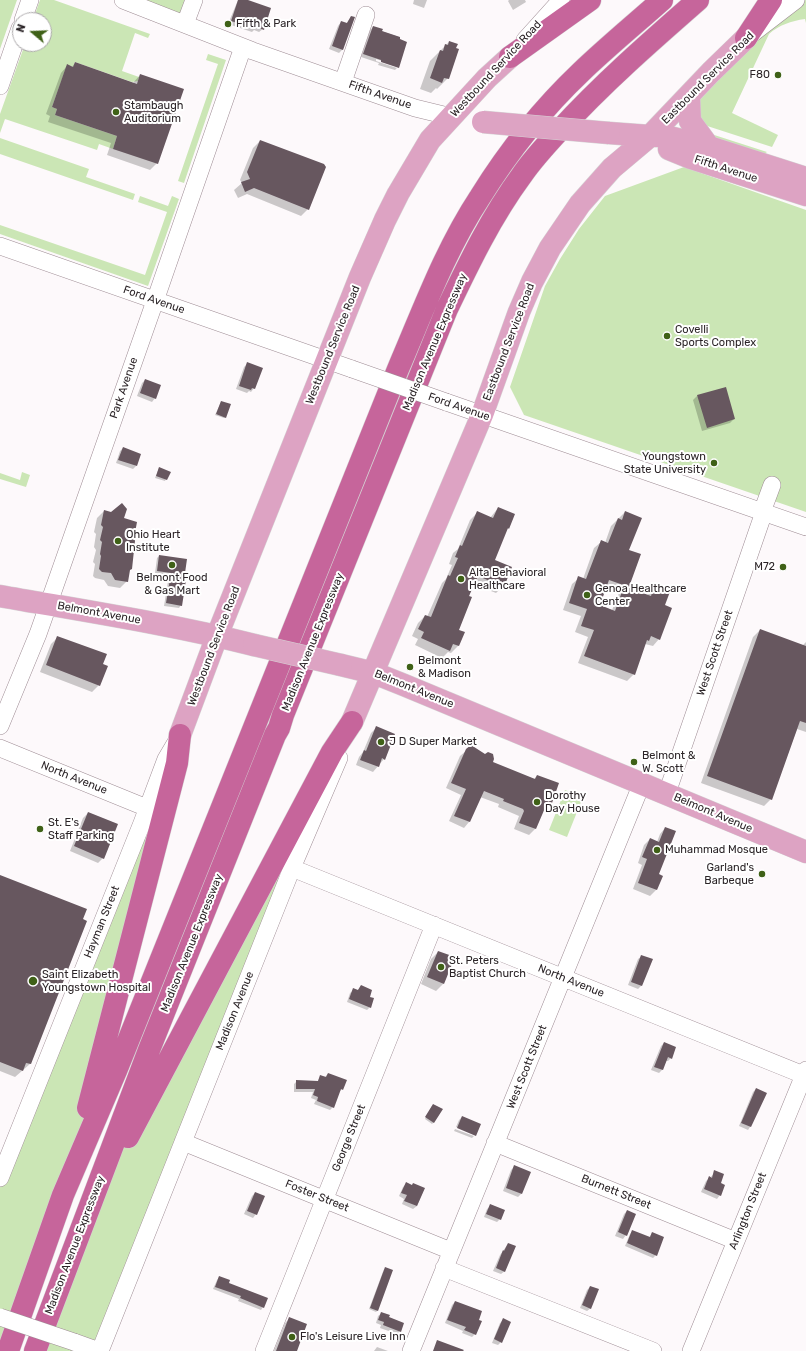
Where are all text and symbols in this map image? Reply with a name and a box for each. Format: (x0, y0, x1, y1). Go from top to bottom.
north arrow (12, 12, 52, 52)
place label: Fifth & Park (236, 17, 296, 31)
street label: Westbound Service Road (448, 18, 544, 120)
marker: Fifth & Park (223, 19, 233, 29)
text: N (14, 22, 29, 34)
street label: Eastbound Service Road (659, 29, 757, 127)
place label: F80 (750, 68, 770, 82)
marker: F80 (773, 70, 783, 80)
street label: Fifth Avenue (347, 78, 413, 112)
place label: Stambaugh Auditorium (124, 99, 183, 125)
marker: Stambaugh Auditorium (111, 107, 121, 117)
street label: Fifth Avenue (693, 153, 759, 185)
street label: Madison Avenue Expressway (400, 271, 470, 413)
street label: Eastbound Service Road (480, 281, 538, 403)
street label: Ford Avenue (121, 283, 187, 317)
street label: Westbound Service Road (303, 284, 363, 406)
place label: Covelli Sports Complex (675, 323, 756, 349)
marker: Covelli Sports Complex (662, 331, 672, 341)
street label: Park Avenue (107, 356, 141, 420)
street label: Ford Avenue (426, 390, 492, 424)
place label: Youngstown State University (624, 450, 706, 476)
marker: Youngstown State University (709, 458, 719, 468)
place label: Ohio Heart Institute (126, 528, 180, 554)
marker: Ohio Heart Institute (113, 536, 123, 546)
marker: Belmont Food & Gas Mart (167, 560, 177, 570)
place label: M72 (754, 560, 775, 574)
marker: M72 (778, 562, 788, 572)
place label: Alta Behavioral Healthcare (469, 566, 546, 592)
place label: Belmont Food & Gas Mart (136, 571, 208, 597)
street label: Madison Avenue Expressway (279, 571, 347, 713)
marker: Alta Behavioral Healthcare (456, 574, 466, 584)
place label: Genoa Healthcare Center (595, 582, 687, 608)
street label: Westbound Service Road (185, 584, 243, 708)
marker: Genoa Healthcare Center (582, 590, 592, 600)
street label: Belmont Avenue (56, 599, 142, 627)
street label: West Scott Street (694, 608, 736, 698)
place label: Belmont & Madison (418, 654, 471, 680)
marker: Belmont & Madison (405, 662, 415, 672)
street label: Belmont Avenue (372, 667, 456, 711)
place label: J D Super Market (389, 735, 477, 749)
marker: J D Super Market (376, 737, 386, 747)
place label: Belmont & W. Scott (642, 749, 695, 775)
marker: Belmont & W. Scott (629, 757, 639, 767)
street label: North Avenue (39, 759, 109, 797)
place label: Dorothy Day House (545, 789, 600, 815)
street label: Belmont Avenue (672, 790, 754, 836)
marker: Dorothy Day House (532, 797, 542, 807)
place label: St. E's Staff Parking (48, 816, 114, 842)
marker: St. E's Staff Parking (35, 824, 45, 834)
place label: Muhammad Mosque (665, 843, 768, 857)
marker: Muhammad Mosque (652, 845, 662, 855)
place label: Garland's Barbeque (704, 861, 754, 887)
marker: Garland's Barbeque (757, 869, 767, 879)
street label: Madison Avenue Expressway (158, 872, 226, 1014)
street label: Hayman Street (81, 884, 123, 960)
place label: St. Peters Baptist Church (449, 954, 526, 980)
marker: St. Peters Baptist Church (436, 962, 446, 972)
street label: North Avenue (536, 962, 606, 1000)
place label: Saint Elizabeth Youngstown Hospital (42, 968, 151, 994)
street label: Madison Avenue (213, 970, 257, 1052)
marker: Saint Elizabeth Youngstown Hospital (27, 975, 39, 987)
street label: West Scott Street (504, 1023, 550, 1111)
street label: George Street (330, 1102, 368, 1174)
street label: Arlington Street (727, 1171, 769, 1251)
street label: Burnett Street (579, 1172, 653, 1212)
street label: Madison Avenue Expressway (42, 1174, 108, 1316)
street label: Foster Street (283, 1177, 351, 1215)
place label: Flo's Leisure Live Inn (300, 1330, 406, 1344)
marker: Flo's Leisure Live Inn (287, 1332, 297, 1342)

